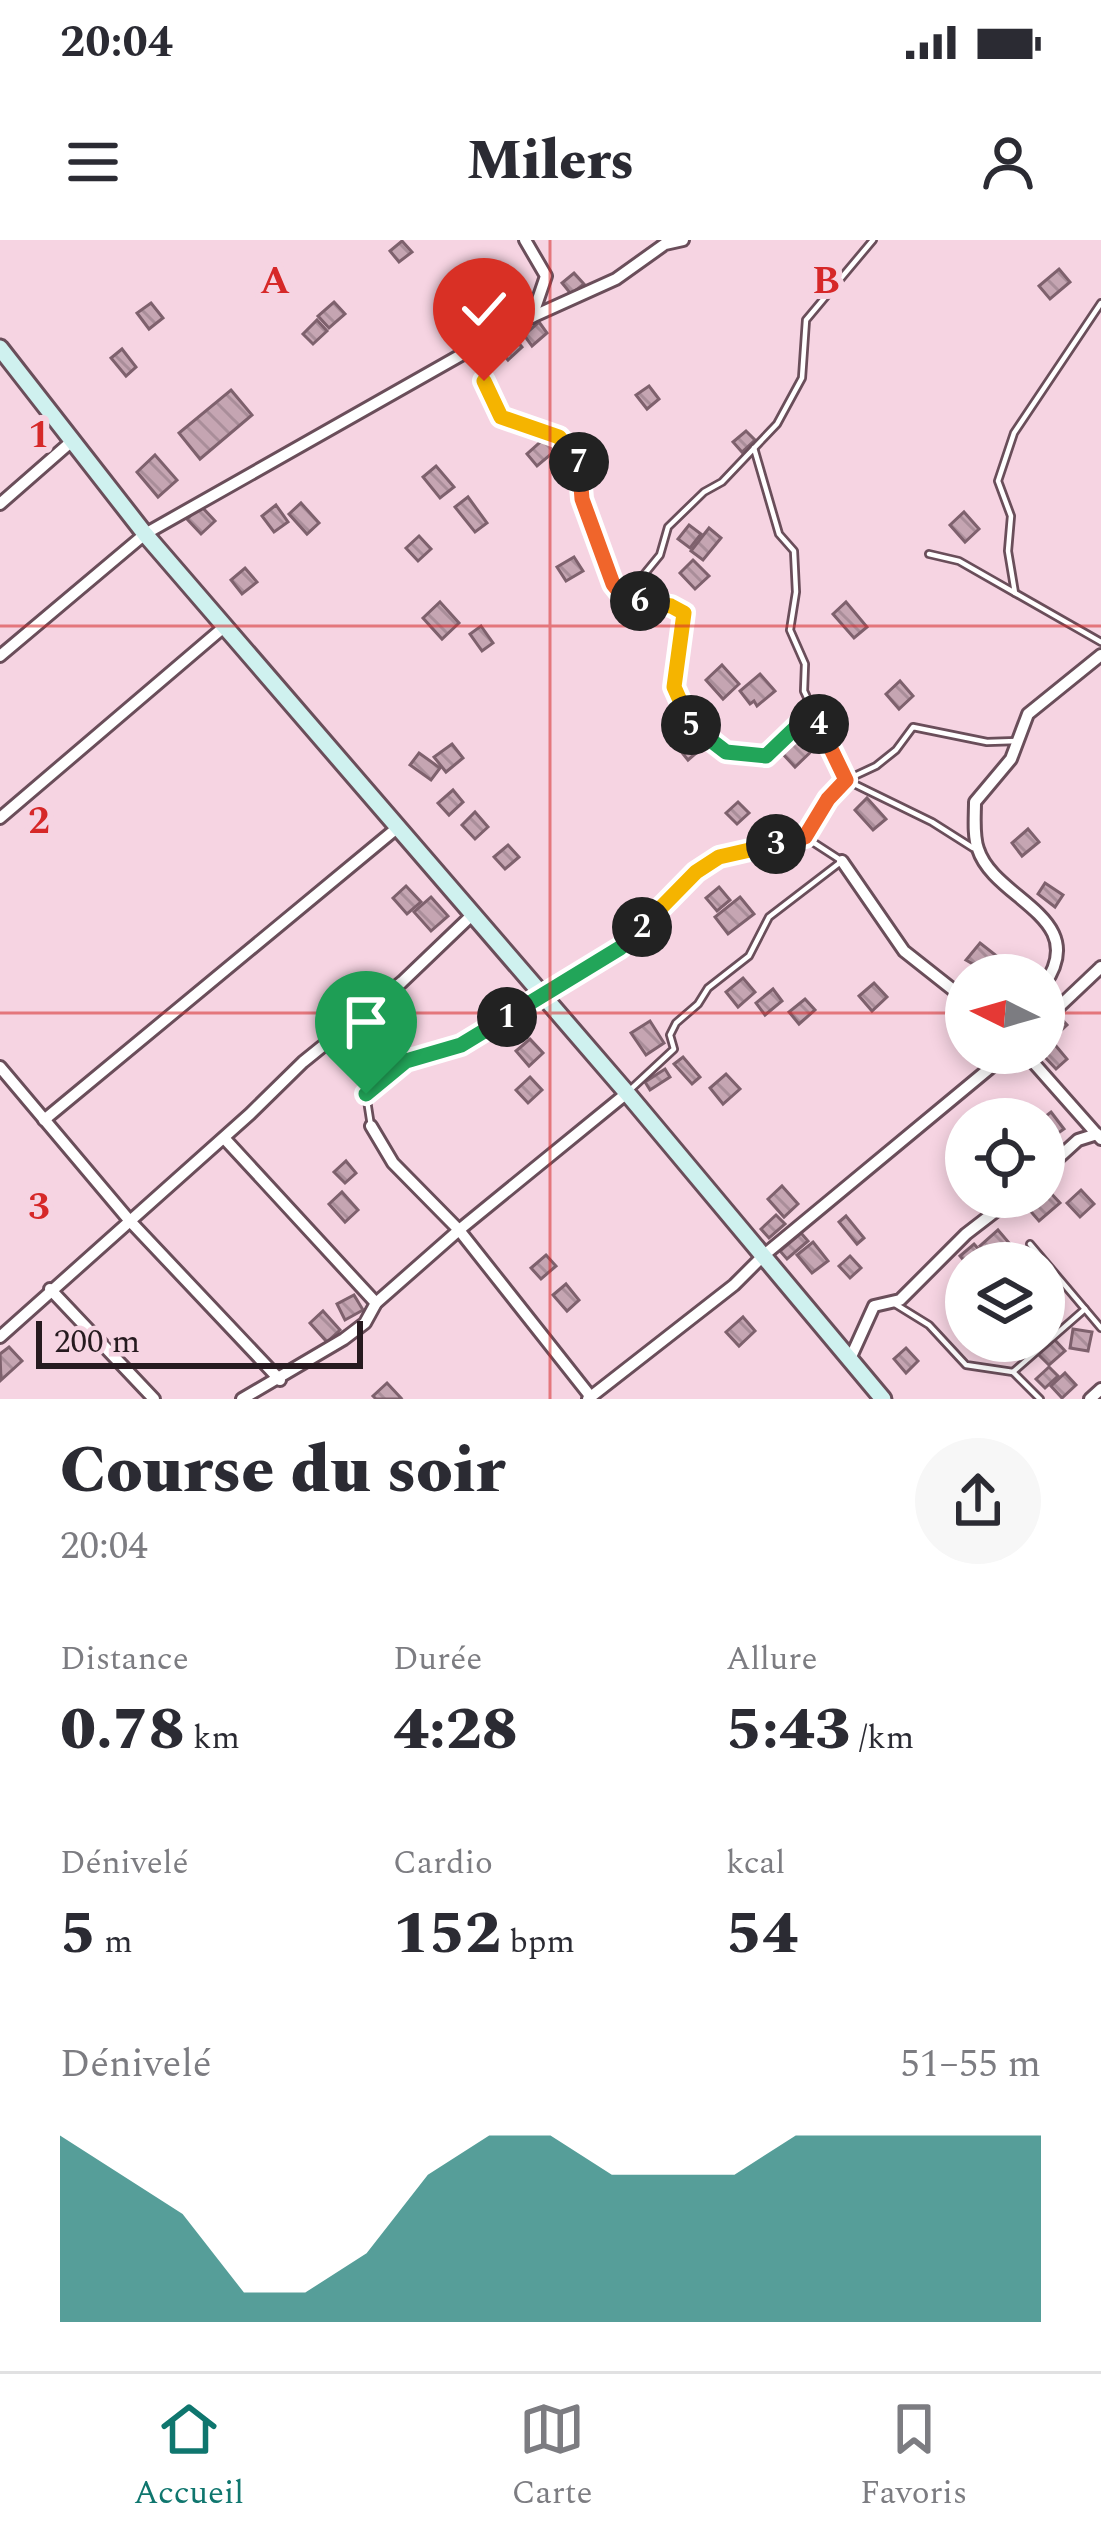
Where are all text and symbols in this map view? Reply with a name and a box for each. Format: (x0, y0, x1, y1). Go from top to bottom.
text: 20:04 (60, 8, 173, 77)
text: Milers (467, 121, 634, 203)
icon: menu (60, 129, 126, 195)
icon: person (975, 129, 1041, 195)
text: A (260, 252, 290, 311)
text: B (812, 252, 840, 311)
pin (433, 258, 535, 381)
icon: check (451, 276, 517, 342)
text: 1 (28, 406, 50, 465)
pin: 7 (549, 432, 609, 492)
text: 7 (570, 437, 588, 487)
pin: 6 (610, 571, 670, 631)
text: 6 (631, 576, 649, 626)
pin: 4 (789, 694, 849, 754)
pin: 5 (661, 695, 721, 755)
text: 4 (810, 699, 828, 749)
text: 5 (682, 700, 700, 750)
text: 2 (28, 792, 50, 851)
pin: 3 (746, 814, 806, 874)
text: 3 (767, 819, 785, 869)
pin: 2 (612, 897, 672, 957)
text: 2 (633, 902, 651, 952)
north arrow (945, 954, 1065, 1074)
map controls (945, 954, 1065, 1362)
pin (315, 971, 417, 1094)
pin: 1 (477, 987, 537, 1047)
icon: arrive (333, 989, 399, 1055)
text: 1 (498, 992, 516, 1042)
button: locate (945, 1098, 1065, 1218)
text: 3 (28, 1178, 50, 1237)
button: layers (945, 1242, 1065, 1362)
scale bar (36, 1315, 363, 1368)
text: 200 m (54, 1317, 140, 1367)
text: Course du soir (60, 1421, 505, 1522)
button: share (915, 1438, 1041, 1564)
text: 20:04 (60, 1517, 148, 1576)
text: Distance (60, 1634, 189, 1684)
text: Durée (393, 1634, 482, 1684)
text: Allure (726, 1634, 817, 1684)
text: 0.78 (60, 1684, 185, 1776)
text: 4:28 (393, 1684, 518, 1776)
text: 5:43 (726, 1684, 851, 1776)
text: km (185, 1713, 240, 1763)
text: /km (851, 1713, 914, 1763)
text: Dénivelé (60, 1838, 188, 1888)
text: Cardio (393, 1838, 493, 1888)
text: kcal (726, 1838, 785, 1888)
text: 5 (60, 1888, 96, 1980)
text: 152 (393, 1888, 501, 1980)
text: 54 (726, 1888, 798, 1980)
text: m (96, 1917, 133, 1967)
text: bpm (501, 1917, 575, 1967)
text: Dénivelé (60, 2035, 212, 2094)
text: 51–55 m (900, 2035, 1041, 2094)
tab: Accueil (134, 2396, 244, 2518)
tab: Carte (512, 2396, 592, 2518)
tab: Favoris (860, 2396, 967, 2518)

